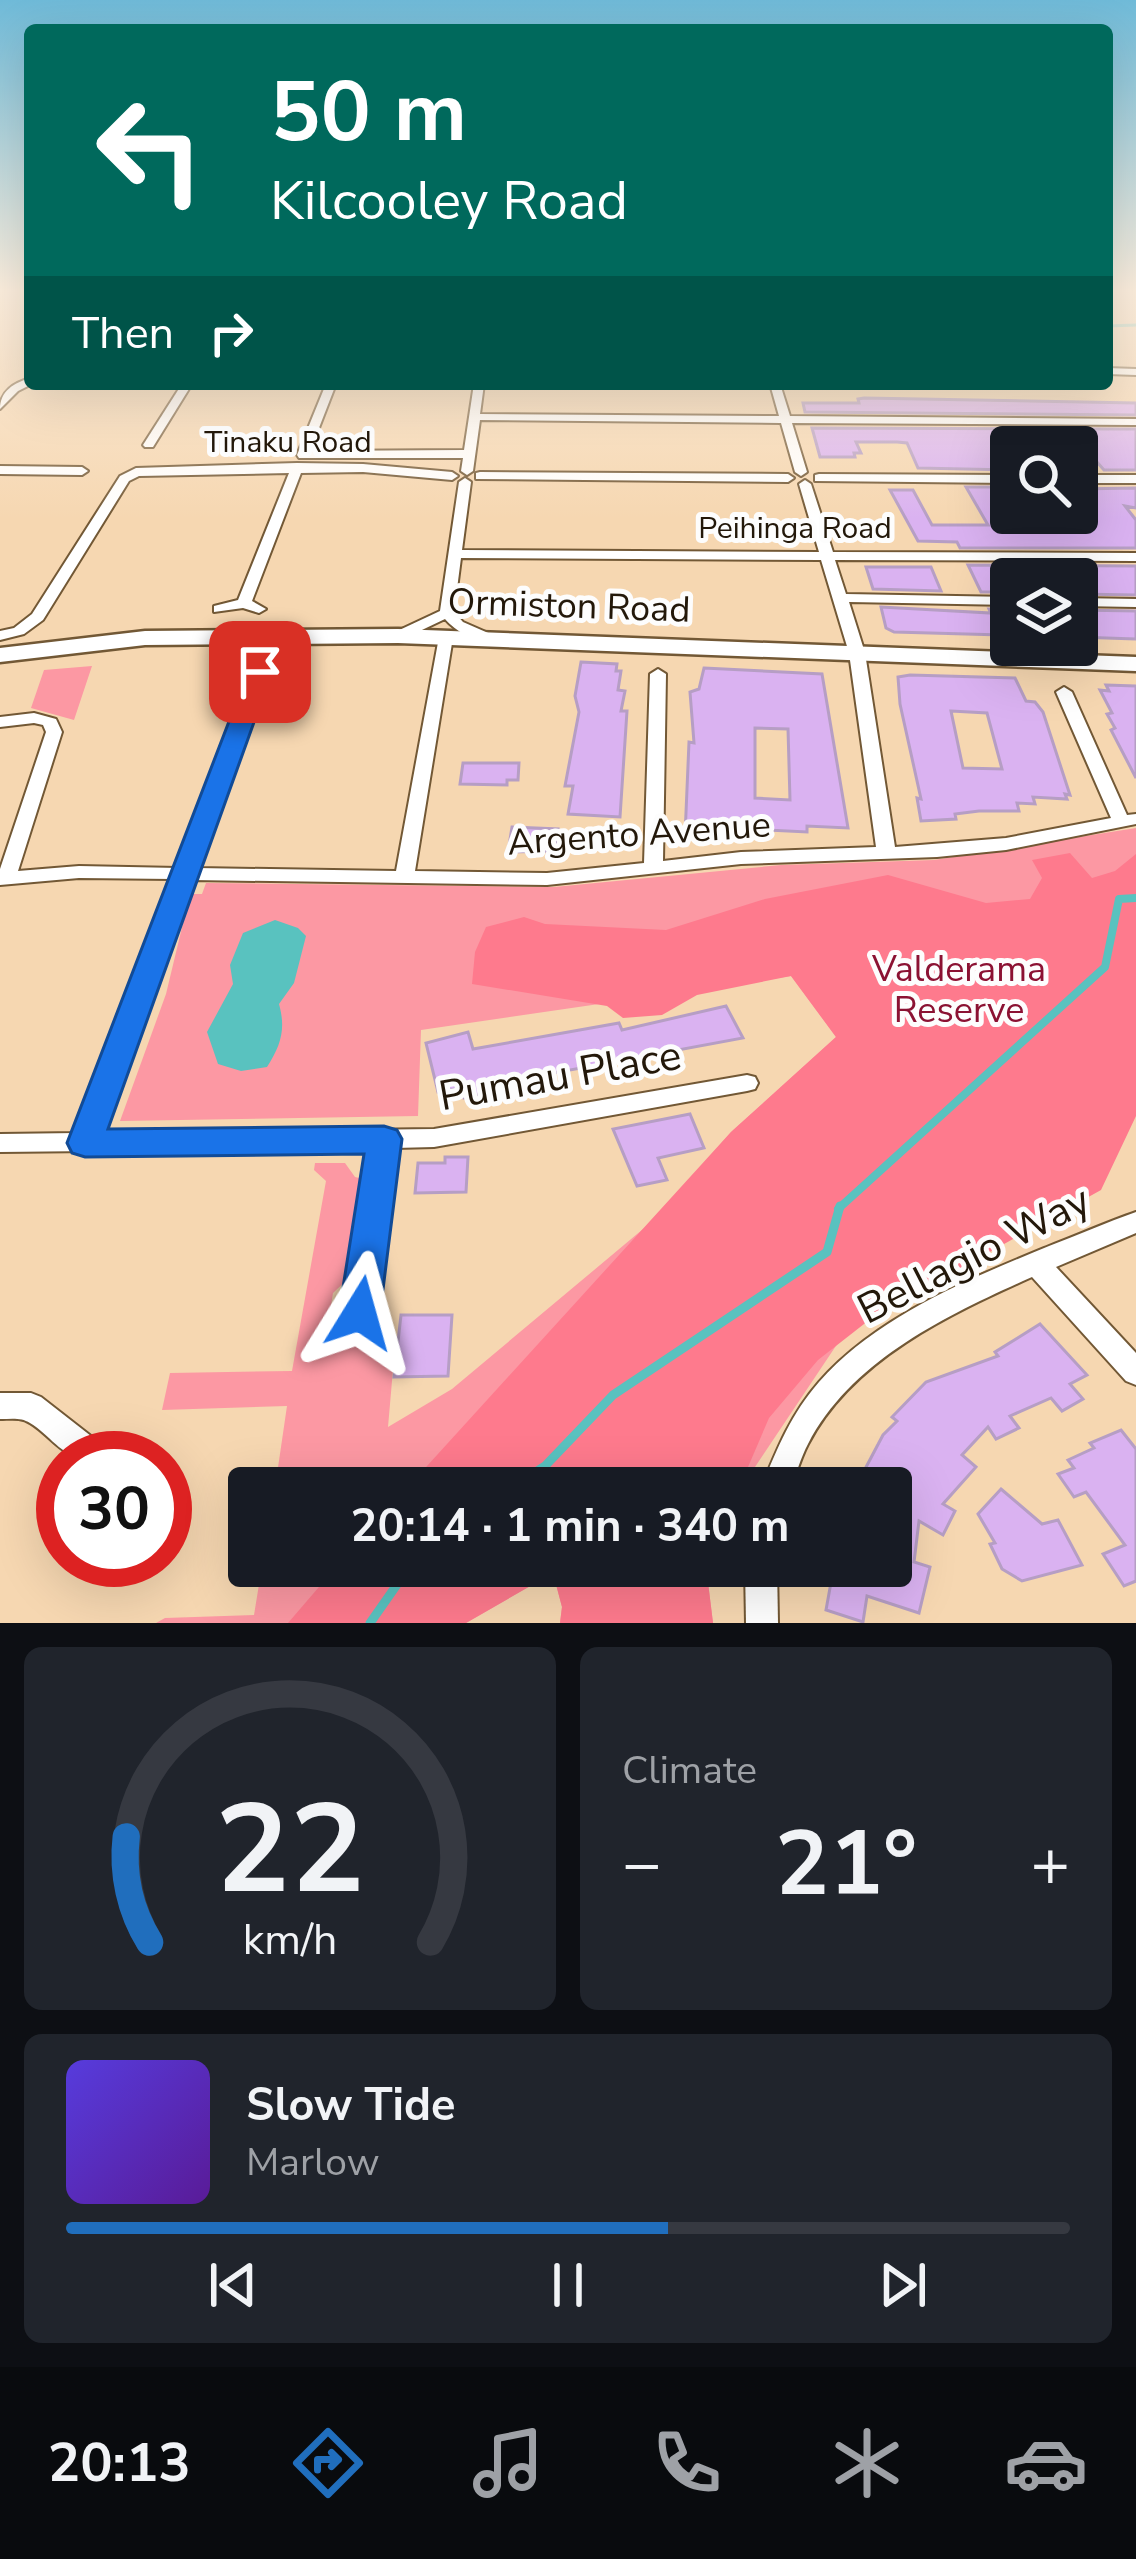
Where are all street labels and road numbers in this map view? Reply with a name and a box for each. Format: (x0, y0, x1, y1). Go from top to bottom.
street label: Tinaku Road (204, 422, 372, 463)
street label: Peihinga Road (698, 508, 892, 549)
street label: Ormiston Road (447, 577, 691, 635)
street label: Argento Avenue (506, 800, 772, 868)
street label: Pumau Place (434, 1027, 686, 1125)
street label: Bellagio Way (848, 1172, 1100, 1338)

